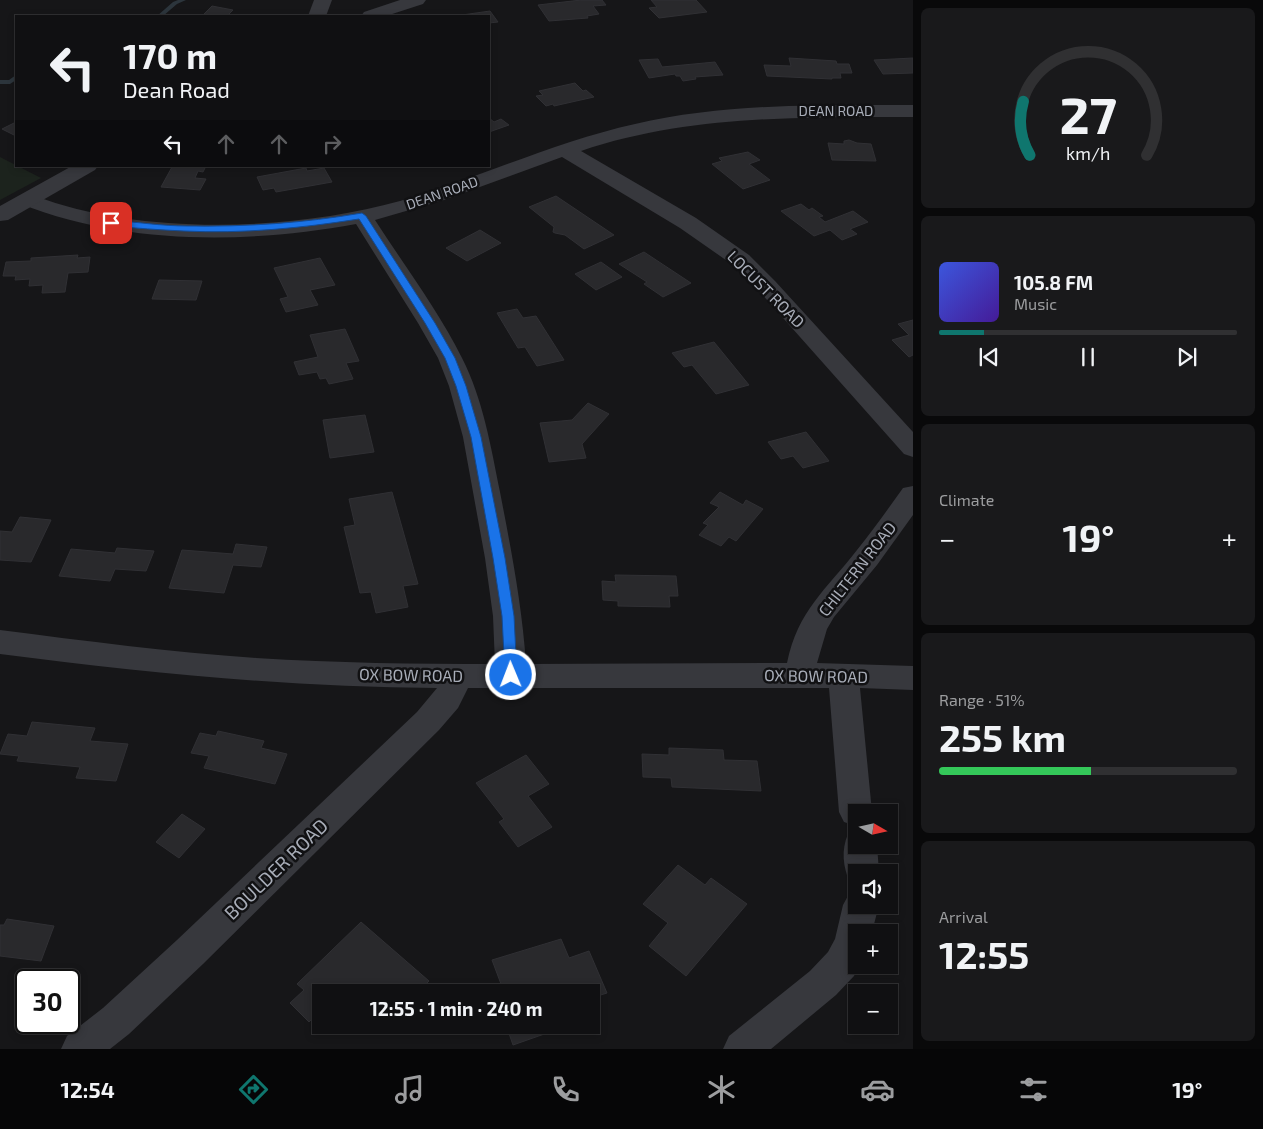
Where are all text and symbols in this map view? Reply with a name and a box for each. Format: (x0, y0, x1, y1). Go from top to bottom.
text: 170 m (123, 34, 217, 76)
icon: left (40, 35, 105, 100)
text: Dean Road (123, 76, 230, 102)
text: 27 (1059, 82, 1117, 144)
street label: DEAN ROAD (799, 102, 873, 119)
icon: left (159, 130, 187, 158)
icon: ahead (212, 130, 240, 158)
icon: ahead (265, 130, 293, 158)
icon: right (318, 130, 346, 158)
text: km/h (1066, 142, 1110, 164)
street label: DEAN ROAD (404, 172, 480, 213)
pin (90, 202, 132, 244)
icon: arrive (97, 209, 125, 237)
street label: LOCUST ROAD (724, 246, 809, 331)
text: 105.8 FM (1014, 271, 1093, 294)
text: Music (1014, 294, 1057, 313)
icon: previous (975, 343, 1003, 371)
icon: pause (1074, 343, 1102, 371)
icon: next (1173, 343, 1201, 371)
text: Climate (939, 490, 994, 509)
text: 19° (1063, 514, 1114, 560)
street label: CHILTERN ROAD (814, 518, 899, 620)
text: − (939, 521, 955, 555)
text: + (1222, 521, 1237, 555)
position arrow (484, 648, 536, 700)
street label: OX BOW ROAD (359, 664, 463, 685)
street label: OX BOW ROAD (764, 665, 868, 686)
text: Range · 51% (939, 690, 1025, 709)
text: 255 km (939, 714, 1066, 760)
north arrow (848, 804, 898, 854)
map controls (848, 804, 898, 1034)
street label: BOULDER ROAD (219, 814, 332, 924)
button: sound (848, 864, 898, 914)
text: Arrival (939, 907, 988, 926)
button: + (848, 924, 898, 974)
text: 12:55 (939, 931, 1029, 977)
speed limit sign: 30 (15, 969, 80, 1034)
button: − (848, 984, 898, 1034)
text: 12:55 · 1 min · 240 m (370, 997, 542, 1020)
icon: directions (236, 1072, 271, 1107)
icon: music (392, 1072, 427, 1107)
icon: phone (548, 1072, 583, 1107)
icon: climate (704, 1072, 739, 1107)
icon: car (860, 1072, 895, 1107)
icon: filters (1016, 1072, 1051, 1107)
text: 12:54 (61, 1076, 115, 1102)
text: 19° (1172, 1076, 1202, 1102)

